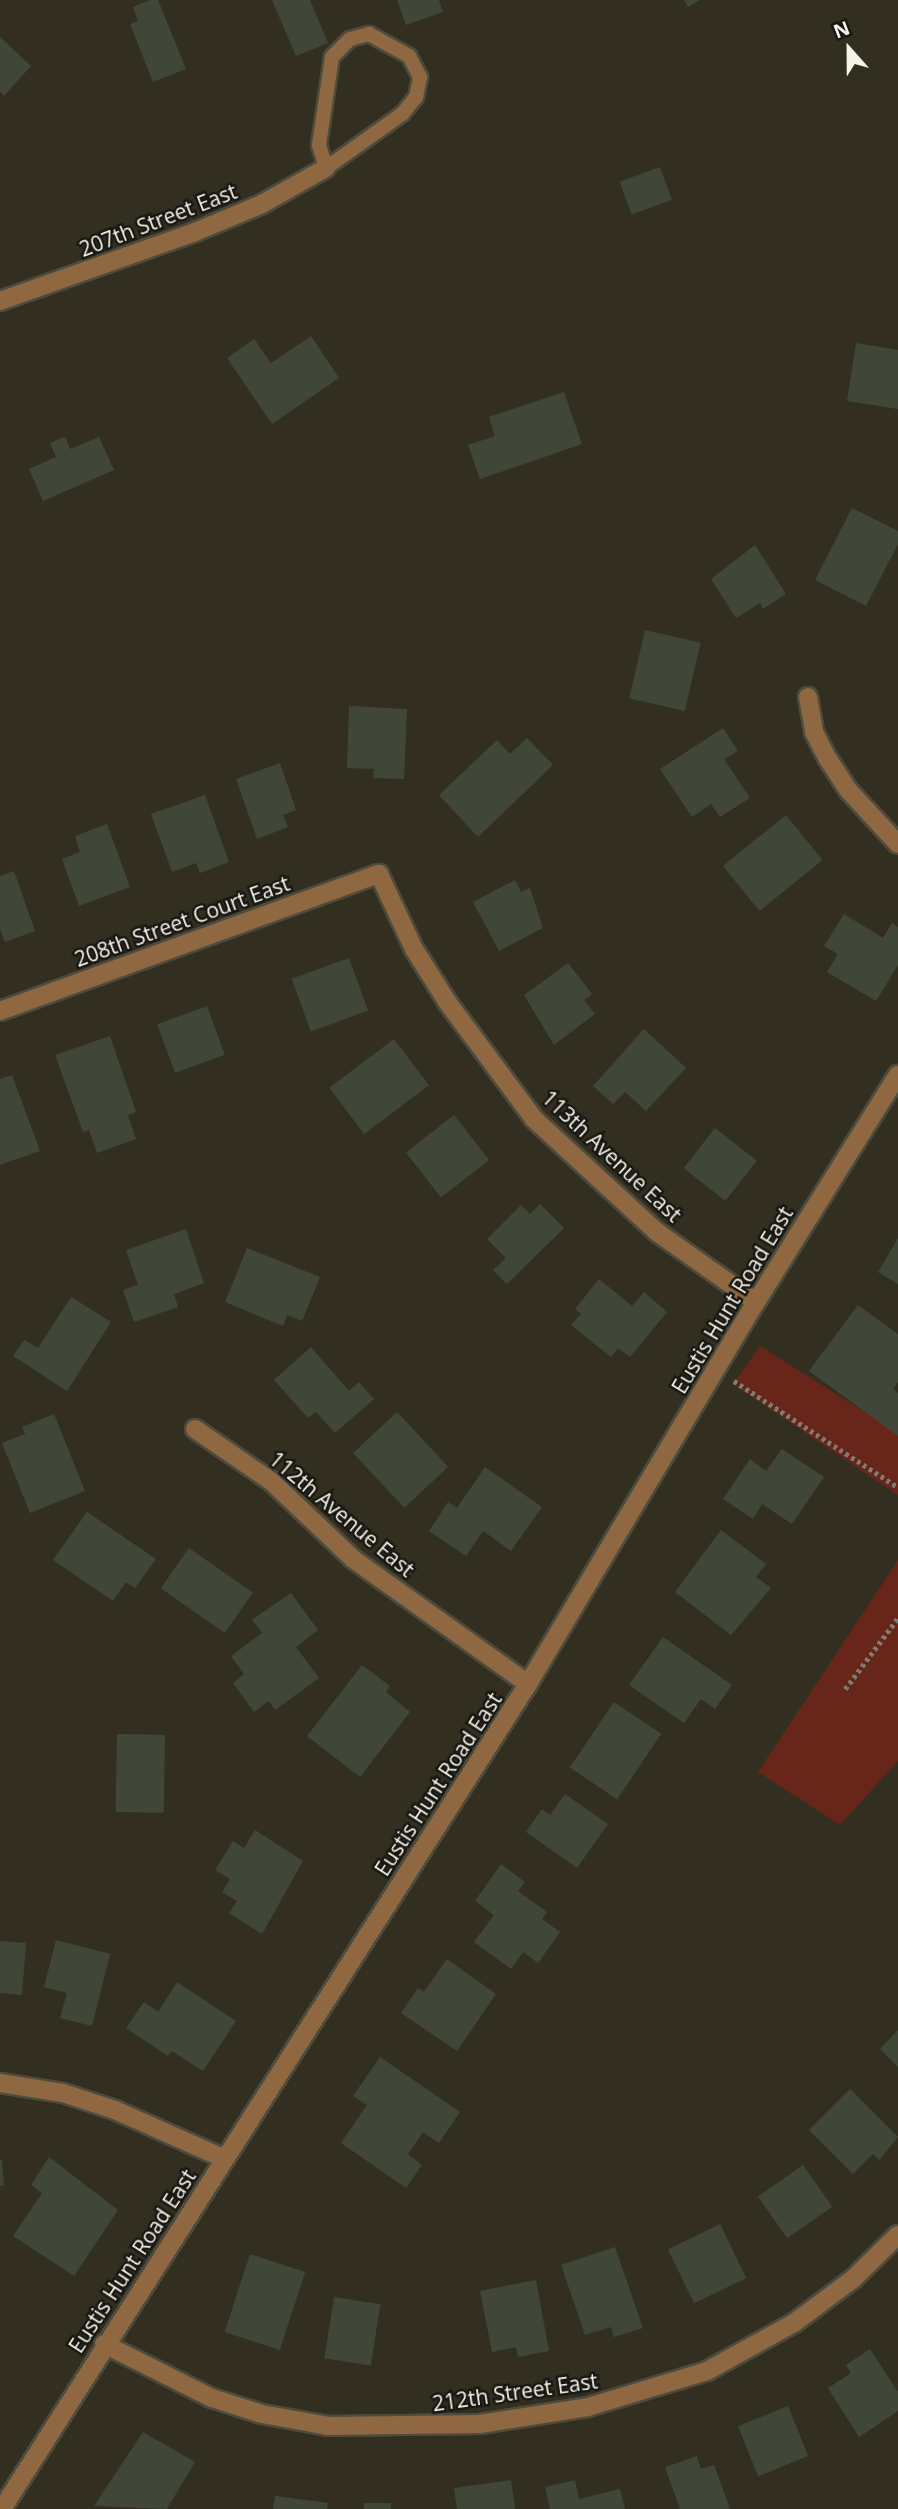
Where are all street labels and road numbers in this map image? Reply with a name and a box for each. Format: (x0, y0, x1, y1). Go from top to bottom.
street label: 207th Street East (76, 178, 240, 262)
street label: 208th Street Court East (71, 870, 293, 972)
street label: 113th Avenue East (537, 1085, 687, 1227)
street label: Eustis Hunt Road East (666, 1202, 798, 1398)
street label: 112th Avenue East (264, 1446, 420, 1582)
street label: Eustis Hunt Road East (369, 1688, 507, 1880)
street label: Eustis Hunt Road East (63, 2165, 201, 2357)
street label: 212th Street East (431, 2368, 599, 2416)

